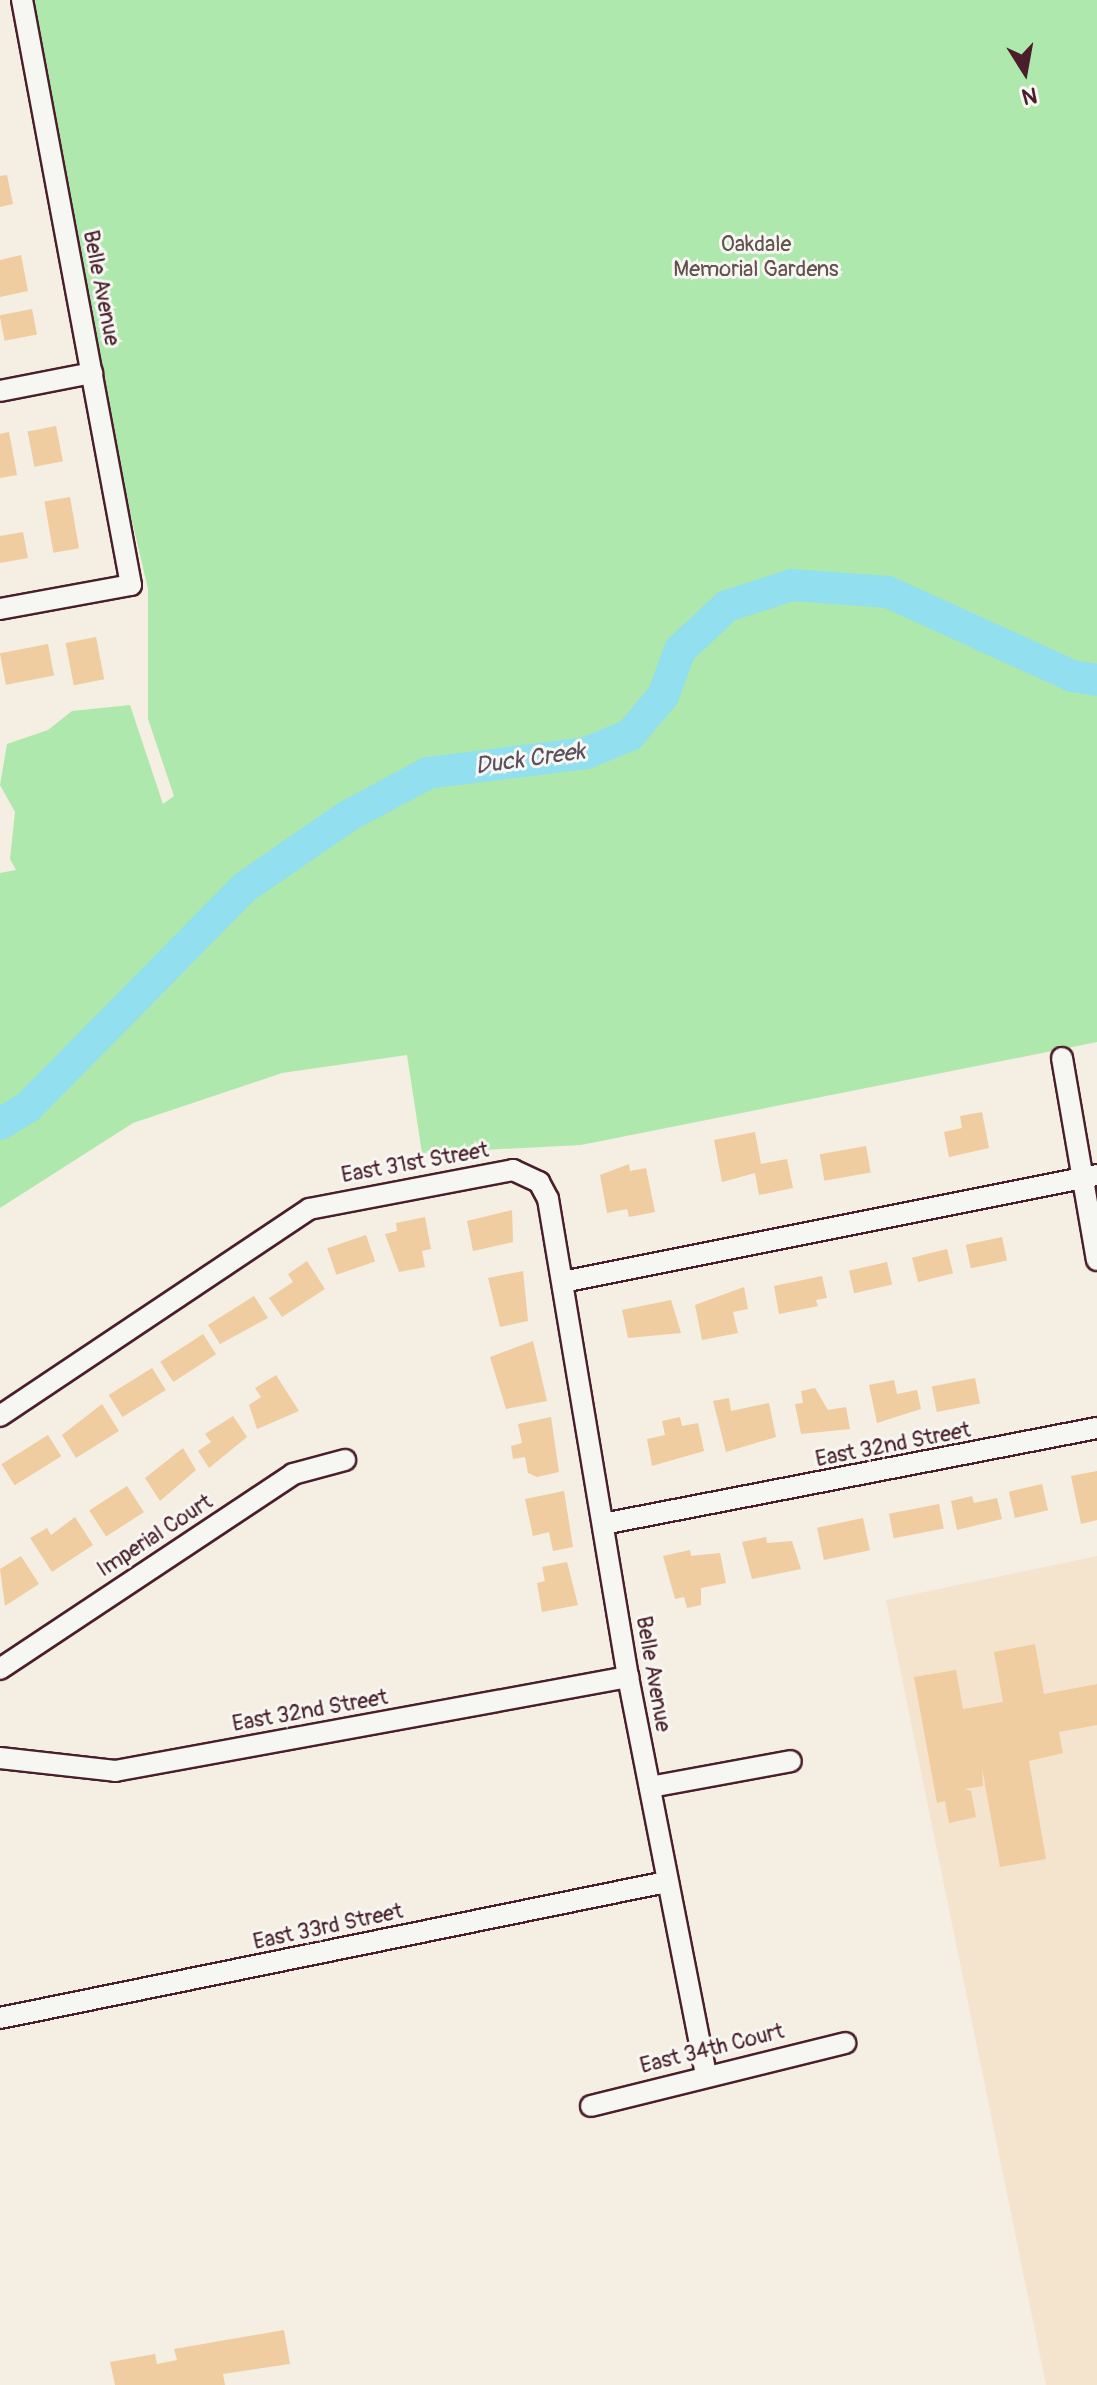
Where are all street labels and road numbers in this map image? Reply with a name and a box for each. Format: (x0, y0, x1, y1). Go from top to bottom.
street label: Belle Avenue (77, 228, 125, 348)
street label: East 31st Street (339, 1137, 491, 1189)
street label: East 32nd Street (813, 1417, 973, 1473)
street label: Imperial Court (92, 1489, 218, 1583)
street label: Belle Avenue (630, 1614, 676, 1734)
street label: East 32nd Street (230, 1684, 390, 1738)
street label: East 33rd Street (251, 1898, 405, 1956)
street label: East 34th Court (637, 2018, 787, 2080)

